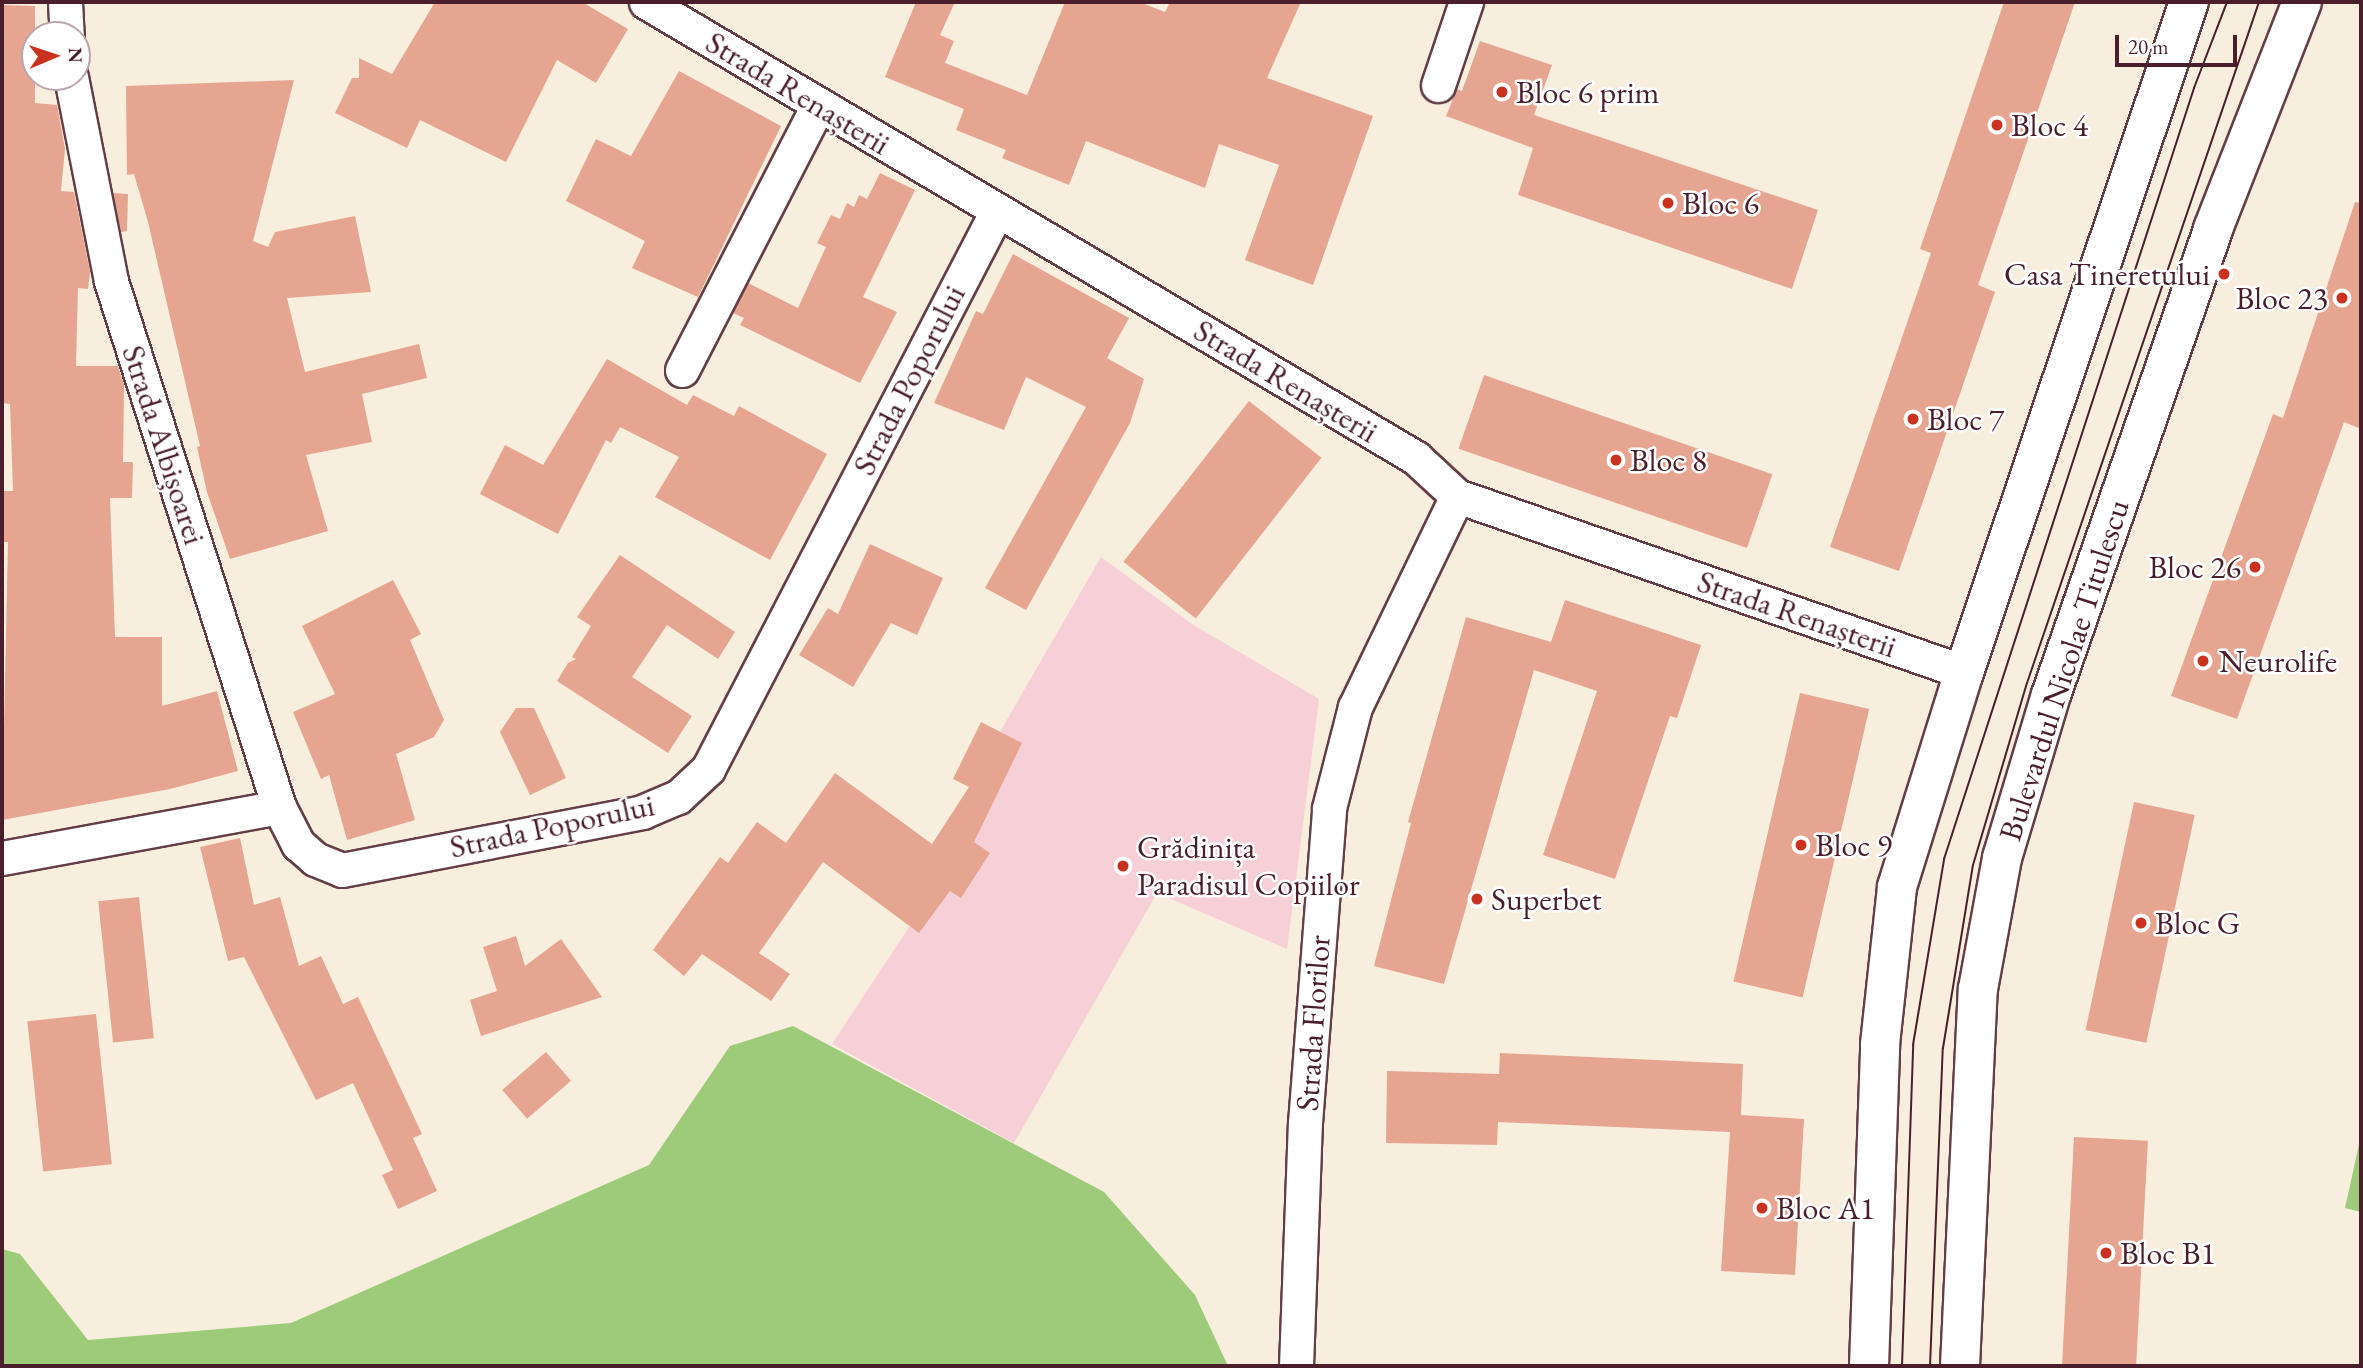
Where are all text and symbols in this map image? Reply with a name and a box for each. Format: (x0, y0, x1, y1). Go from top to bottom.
north arrow (21, 21, 91, 91)
scale bar (2118, 21, 2240, 65)
street label: Strada Renașterii (699, 23, 897, 163)
text: 20 m (2128, 33, 2169, 60)
text: N (63, 47, 88, 63)
place label: Bloc 6 prim (1516, 73, 1660, 111)
marker: Bloc 6 prim (1494, 84, 1510, 100)
place label: Bloc 4 (2011, 106, 2088, 144)
marker: Bloc 4 (1989, 117, 2005, 133)
place label: Bloc 6 (1682, 184, 1759, 222)
marker: Bloc 6 (1660, 195, 1676, 211)
place label: Casa Tineretului (2004, 255, 2210, 293)
marker: Casa Tineretului (2216, 266, 2232, 282)
street label: Strada Poporului (845, 279, 973, 481)
place label: Bloc 23 (2236, 279, 2328, 317)
marker: Bloc 23 (2334, 290, 2350, 306)
street label: Strada Renașterii (1187, 311, 1385, 451)
street label: Strada Albișoarei (114, 341, 214, 549)
place label: Bloc 7 (1927, 400, 2004, 438)
marker: Bloc 7 (1905, 411, 1921, 427)
place label: Bloc 8 (1630, 441, 1707, 479)
marker: Bloc 8 (1608, 452, 1624, 468)
street label: Bulevardul Nicolae Titulescu (1991, 494, 2137, 846)
place label: Bloc 26 (2149, 548, 2241, 586)
marker: Bloc 26 (2247, 559, 2263, 575)
street label: Strada Renașterii (1692, 562, 1902, 666)
place label: Neurolife (2219, 642, 2337, 680)
marker: Neurolife (2193, 651, 2213, 671)
street label: Strada Poporului (446, 786, 658, 866)
place label: Bloc 9 (1815, 826, 1892, 864)
place label: Grădinița Paradisul Copiilor (1137, 829, 1360, 904)
marker: Bloc 9 (1793, 837, 1809, 853)
marker: Grădinița Paradisul Copiilor (1115, 858, 1131, 874)
place label: Superbet (1491, 880, 1602, 918)
marker: Superbet (1469, 891, 1485, 907)
place label: Bloc G (2155, 904, 2240, 942)
marker: Bloc G (2133, 915, 2149, 931)
street label: Strada Florilor (1288, 934, 1338, 1112)
place label: Bloc A1 (1776, 1189, 1875, 1227)
marker: Bloc A1 (1754, 1200, 1770, 1216)
place label: Bloc B1 (2120, 1234, 2216, 1272)
marker: Bloc B1 (2098, 1245, 2114, 1261)

